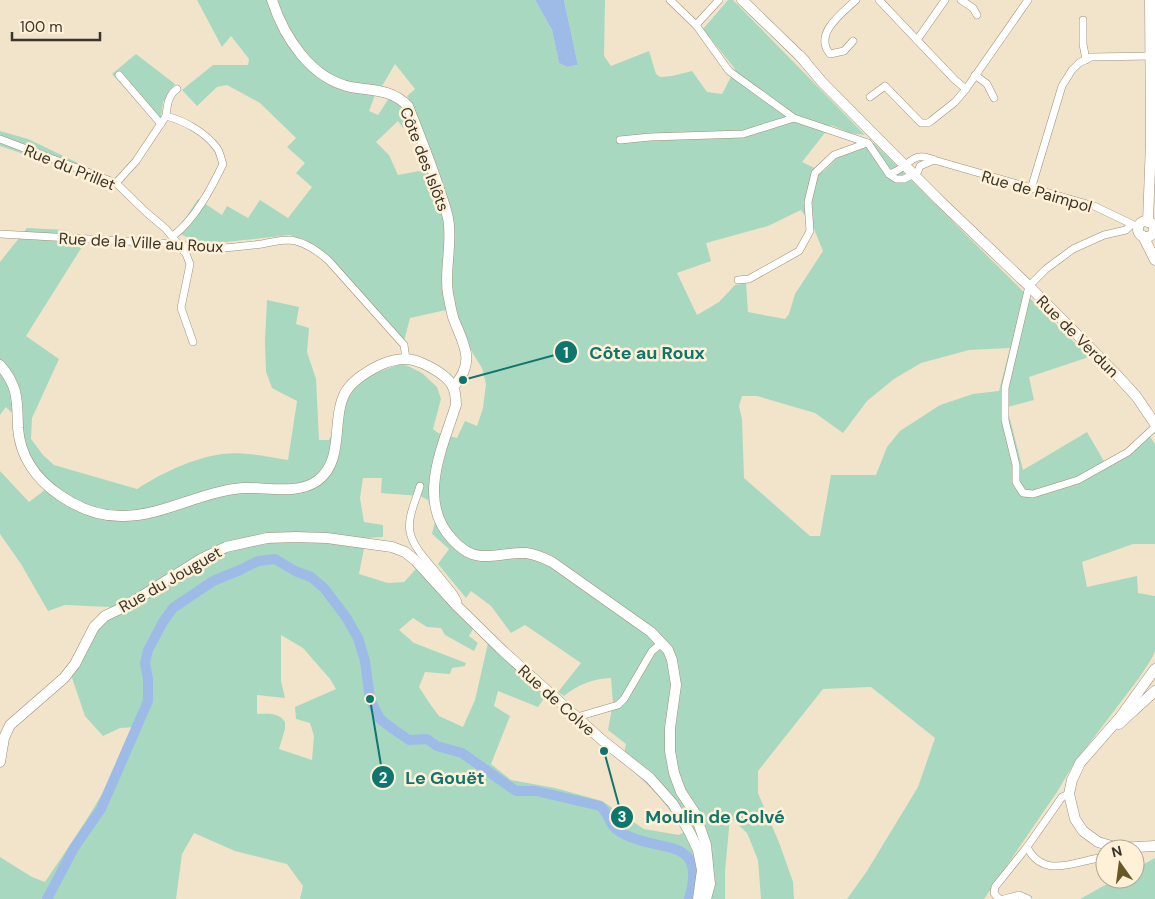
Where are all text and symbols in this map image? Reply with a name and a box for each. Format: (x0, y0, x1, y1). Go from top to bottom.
scale bar (12, 10, 100, 42)
text: 100 m (20, 17, 63, 37)
street label: Côte des Islôts (395, 104, 454, 214)
street label: Rue du Prillet (21, 140, 119, 195)
street label: Rue de Paimpol (979, 166, 1095, 217)
street label: Rue de la Ville au Roux (58, 228, 224, 257)
street label: Rue de Verdun (1032, 291, 1123, 382)
callout: Côte au Roux (554, 336, 714, 369)
text: Côte au Roux (589, 341, 705, 365)
text: 1 (563, 343, 569, 363)
street label: Rue du Jouguet (115, 542, 225, 617)
street label: Rue de Colve (514, 660, 600, 741)
callout: Le Gouët (371, 761, 495, 794)
text: Le Gouët (405, 766, 485, 790)
text: 2 (379, 768, 388, 788)
callout: Moulin de Colvé (610, 800, 794, 833)
text: Moulin de Colvé (645, 805, 785, 829)
text: 3 (617, 807, 627, 827)
north arrow (1095, 839, 1145, 889)
text: N (1110, 841, 1124, 861)

